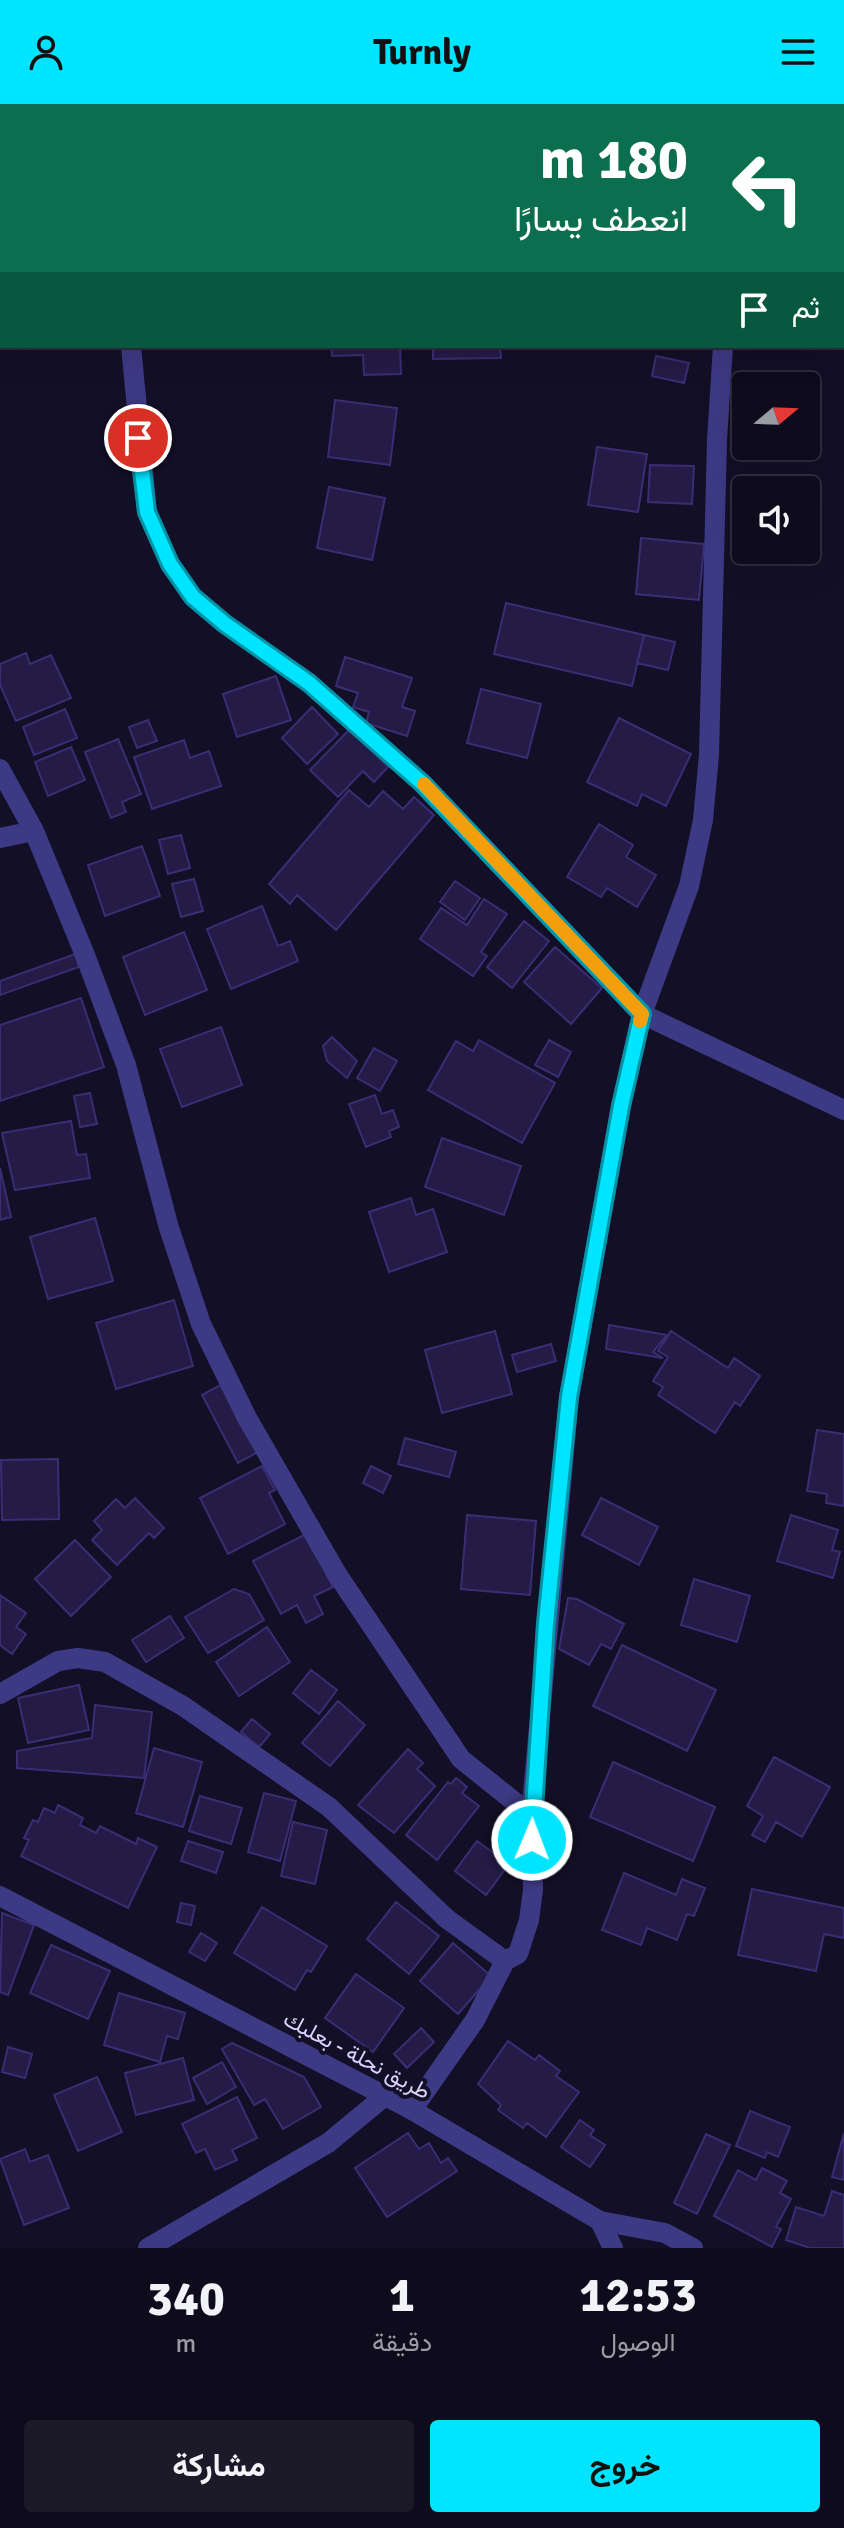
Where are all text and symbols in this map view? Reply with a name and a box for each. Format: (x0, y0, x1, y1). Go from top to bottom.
icon: person (24, 30, 68, 74)
text: Turnly (373, 30, 471, 75)
icon: menu (776, 30, 820, 74)
text: 180 m (540, 125, 688, 194)
icon: left (716, 136, 820, 240)
text: انعطف يسارًا (514, 197, 688, 242)
icon: arrive (732, 288, 776, 332)
text: ثم (792, 290, 820, 327)
north arrow (732, 372, 820, 460)
map controls (732, 372, 820, 564)
pin (104, 404, 172, 472)
icon: arrive (116, 416, 160, 460)
button: sound (732, 476, 820, 564)
position arrow (490, 1798, 574, 1882)
street label: طريق نحلة - بعلبك (279, 2005, 435, 2105)
text: 1 (389, 2266, 415, 2325)
text: 12:53 (579, 2266, 697, 2325)
text: 340 (147, 2270, 225, 2329)
text: دقيقة (372, 2327, 432, 2359)
text: الوصول (601, 2327, 676, 2359)
text: m (176, 2328, 196, 2360)
button: مشاركة (24, 2420, 414, 2512)
button: خروج (430, 2420, 820, 2512)

